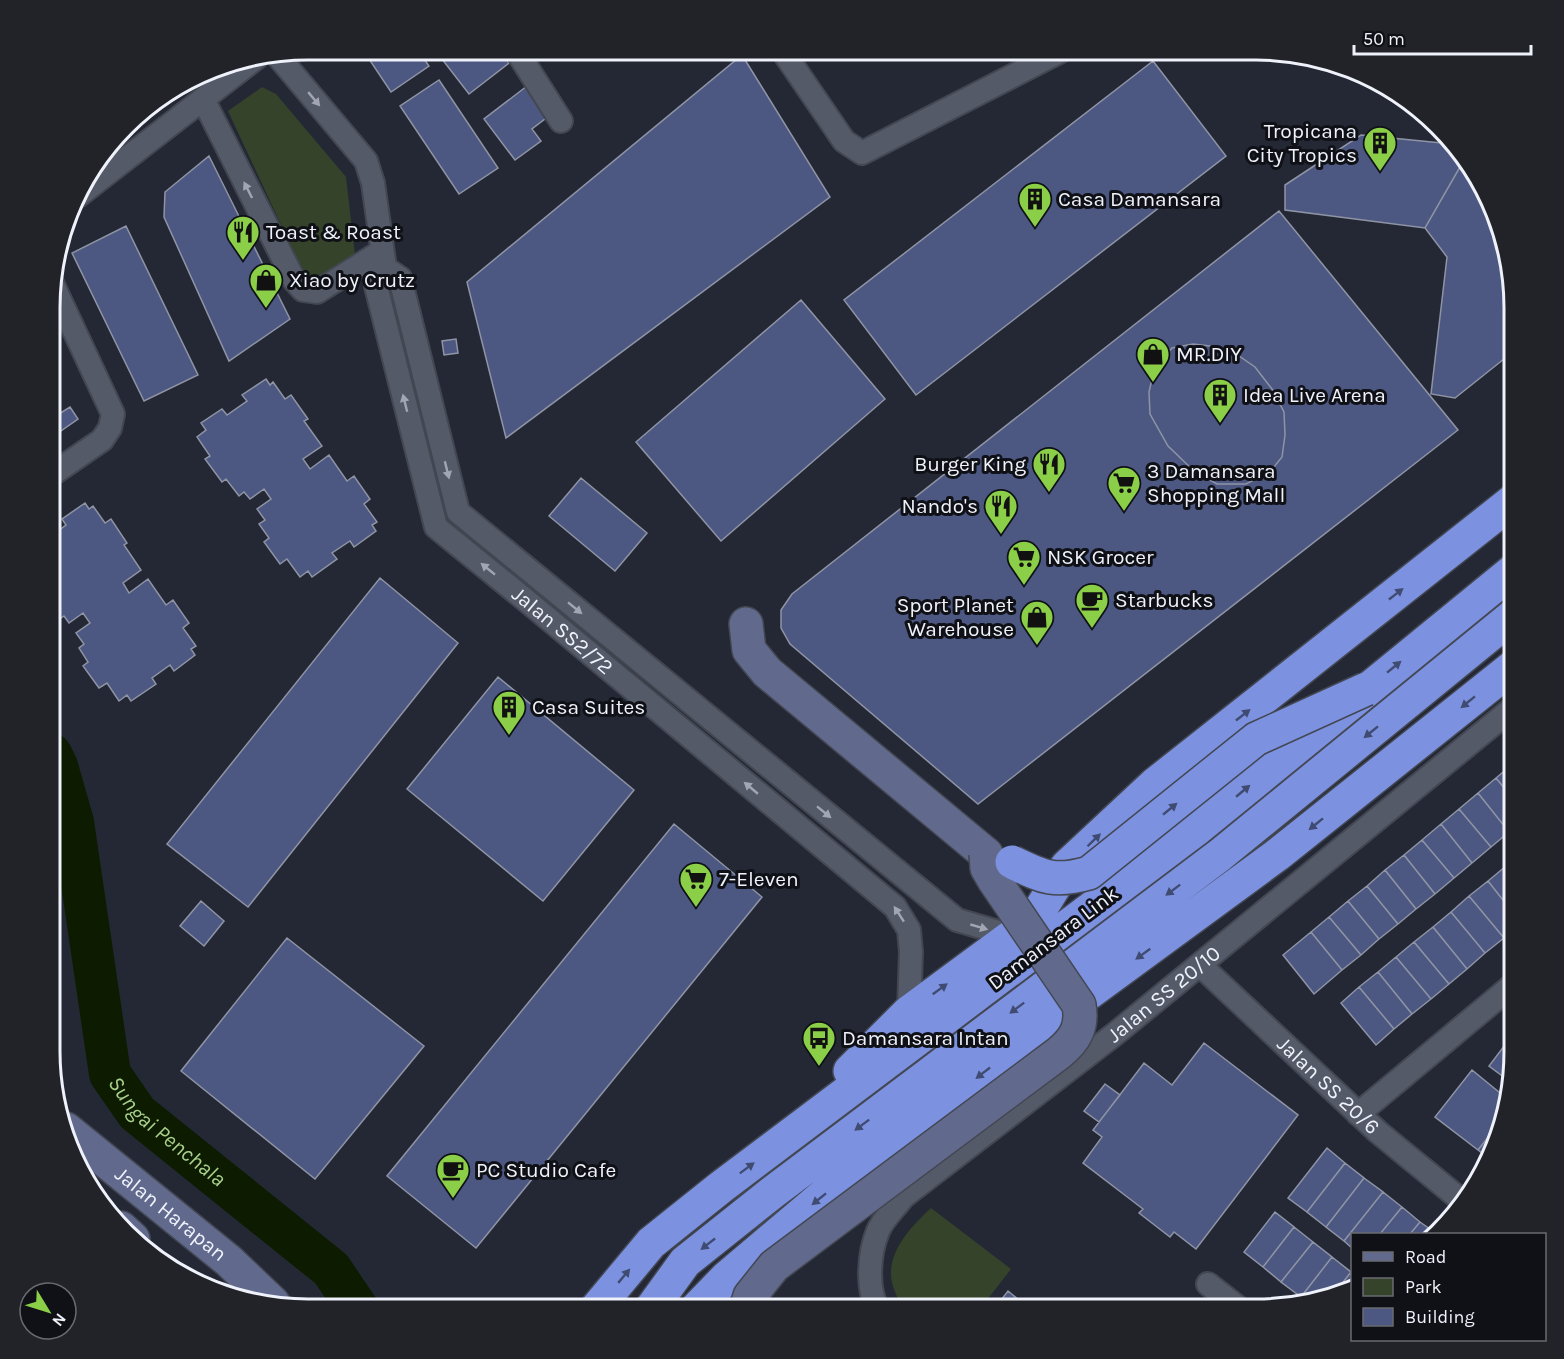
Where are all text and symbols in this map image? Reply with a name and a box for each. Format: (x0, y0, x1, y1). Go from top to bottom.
scale bar (1354, 18, 1531, 56)
text: 50 m (1363, 28, 1405, 50)
one-way arrow (307, 92, 320, 107)
place label: Tropicana City Tropics (1247, 119, 1357, 167)
building icon: Tropicana City Tropics (1362, 125, 1398, 172)
one-way arrow (244, 181, 253, 198)
building icon: Casa Damansara (1017, 181, 1053, 228)
place label: Casa Damansara (1058, 187, 1221, 211)
restaurant icon: Toast & Roast (225, 214, 261, 261)
place label: Toast & Roast (266, 220, 401, 244)
shop icon: Xiao by Crutz (248, 262, 284, 309)
place label: Xiao by Crutz (289, 268, 415, 292)
shop icon: MR.DIY (1135, 336, 1171, 383)
place label: MR.DIY (1176, 342, 1242, 366)
building icon: Idea Live Arena (1202, 377, 1238, 424)
place label: Idea Live Arena (1243, 383, 1386, 407)
one-way arrow (400, 394, 410, 412)
restaurant icon: Burger King (1031, 446, 1067, 493)
place label: Burger King (914, 452, 1026, 476)
place label: 3 Damansara Shopping Mall (1147, 459, 1285, 507)
one-way arrow (443, 461, 453, 479)
supermarket icon: 3 Damansara Shopping Mall (1106, 465, 1142, 512)
restaurant icon: Nando's (983, 488, 1019, 535)
place label: Nando's (902, 494, 978, 518)
supermarket icon: NSK Grocer (1006, 539, 1042, 586)
place label: NSK Grocer (1047, 545, 1154, 569)
one-way arrow (480, 563, 496, 576)
street label: Jalan SS2/72 (507, 582, 618, 679)
cafe icon: Starbucks (1074, 582, 1110, 629)
one-way arrow (1388, 587, 1404, 600)
place label: Starbucks (1115, 588, 1214, 612)
place label: Sport Planet Warehouse (897, 593, 1014, 641)
shop icon: Sport Planet Warehouse (1019, 599, 1055, 646)
one-way arrow (568, 602, 583, 614)
one-way arrow (1386, 661, 1402, 674)
building icon: Casa Suites (491, 689, 527, 736)
place label: Casa Suites (532, 695, 645, 719)
one-way arrow (1461, 696, 1476, 708)
one-way arrow (1235, 708, 1251, 721)
one-way arrow (1363, 725, 1379, 738)
one-way arrow (743, 781, 759, 794)
one-way arrow (1235, 785, 1250, 798)
one-way arrow (1162, 802, 1178, 815)
one-way arrow (816, 805, 832, 818)
one-way arrow (1308, 817, 1324, 830)
one-way arrow (1086, 833, 1101, 847)
supermarket icon: 7-Eleven (678, 861, 714, 908)
place label: 7-Eleven (719, 867, 799, 891)
street label: Damansara Link (983, 881, 1123, 995)
one-way arrow (1165, 884, 1181, 896)
one-way arrow (893, 907, 905, 923)
one-way arrow (970, 922, 988, 932)
street label: Jalan SS 20/10 (1103, 941, 1225, 1047)
one-way arrow (1136, 948, 1152, 960)
one-way arrow (933, 983, 948, 995)
one-way arrow (1010, 1001, 1025, 1013)
bus stop icon: Damansara Intan (801, 1020, 837, 1067)
place label: Damansara Intan (842, 1026, 1009, 1050)
street label: Jalan SS 20/6 (1272, 1032, 1384, 1139)
one-way arrow (975, 1066, 991, 1079)
water label: Sungai Penchala (103, 1071, 231, 1192)
one-way arrow (854, 1119, 870, 1131)
cafe icon: PC Studio Cafe (435, 1152, 471, 1199)
place label: PC Studio Cafe (476, 1158, 616, 1182)
street label: Jalan Harapan (110, 1162, 231, 1266)
one-way arrow (739, 1162, 755, 1174)
one-way arrow (811, 1192, 827, 1205)
legend (1351, 1233, 1546, 1341)
one-way arrow (700, 1238, 715, 1250)
text: Road (1405, 1246, 1446, 1268)
one-way arrow (617, 1268, 630, 1284)
text: Park (1405, 1276, 1442, 1298)
north arrow (18, 1281, 78, 1341)
text: Building (1405, 1306, 1475, 1328)
text: N (48, 1310, 70, 1330)

